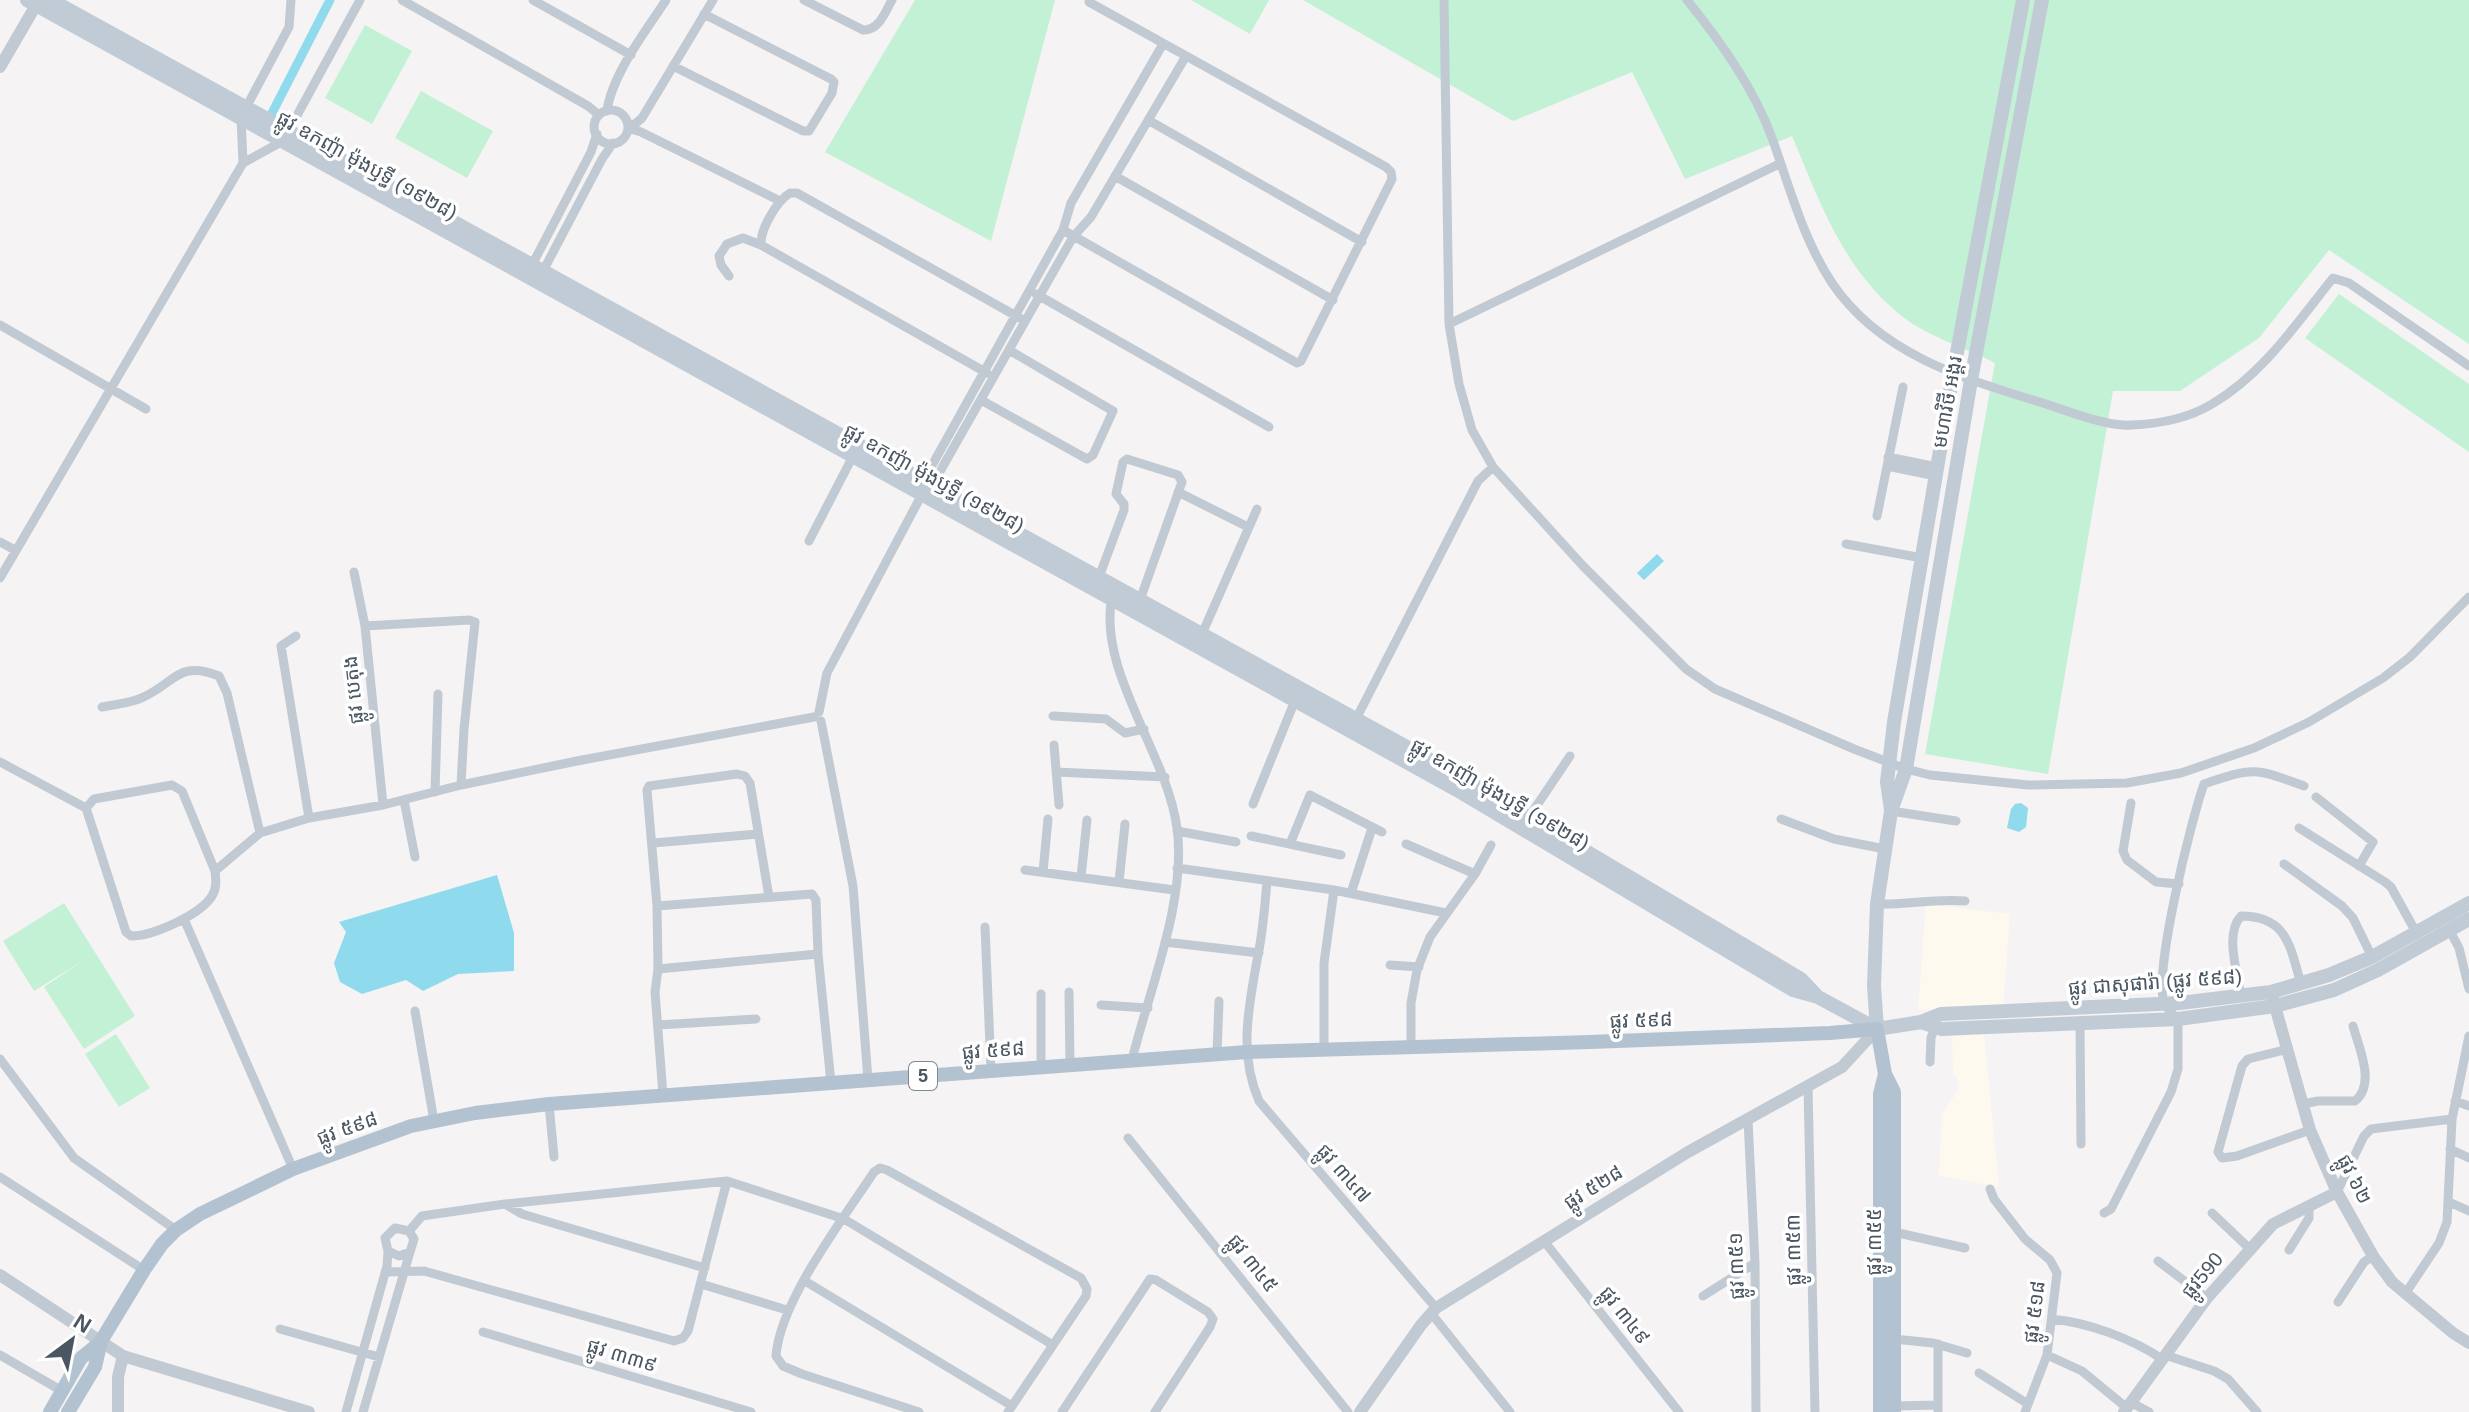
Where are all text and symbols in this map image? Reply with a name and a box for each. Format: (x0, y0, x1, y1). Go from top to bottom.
street label: ផ្លូវ ឧកញ៉ា ម៉ុងឫទ្ធី (១៩២៨) (269, 106, 461, 231)
street label: មហាវិថី អង្គរ (1927, 354, 1967, 450)
street label: ផ្លូវ ឧកញ៉ា ម៉ុងឫទ្ធី (១៩២៨) (836, 419, 1028, 544)
street label: ផ្លូវ បេតុង (338, 654, 375, 725)
street label: ផ្លូវ ឧកញ៉ា ម៉ុងឫទ្ធី (១៩២៨) (1403, 733, 1593, 861)
street label: ផ្លូវ ជាសុផារ៉ា (ផ្លូវ ៥៩៨) (2067, 965, 2243, 1007)
street label: ផ្លូវ ៥៩៨ (1609, 1008, 1673, 1040)
street label: ផ្លូវ ៥៩៨ (961, 1037, 1026, 1071)
road number: 5 (909, 1062, 937, 1090)
street label: ផ្លូវ ៥៩៨ (314, 1107, 383, 1157)
street label: ផ្លូវ ៣៤៧ (1307, 1139, 1375, 1212)
street label: ផ្លូវ ៦២ (2326, 1151, 2377, 1211)
street label: ផ្លូវ ៥២៨ (1560, 1160, 1631, 1220)
street label: ផ្លូវ ៣៥៥ (1863, 1208, 1893, 1276)
street label: ផ្លូវ ៣៥៣ (1781, 1214, 1813, 1286)
street label: ផ្លូវ ៣៤៥ (1217, 1230, 1282, 1301)
street label: ផ្លូវ ៣៥១ (1724, 1232, 1756, 1300)
street label: ផ្លូវ590 (2177, 1248, 2233, 1307)
street label: ផ្លូវ ៥១៨ (2019, 1279, 2057, 1346)
street label: ផ្លូវ ៣៤៩ (1589, 1282, 1654, 1353)
north arrow (32, 1300, 112, 1380)
text: N (69, 1309, 96, 1338)
street label: ផ្លូវ ៣៣៩ (582, 1334, 660, 1384)

